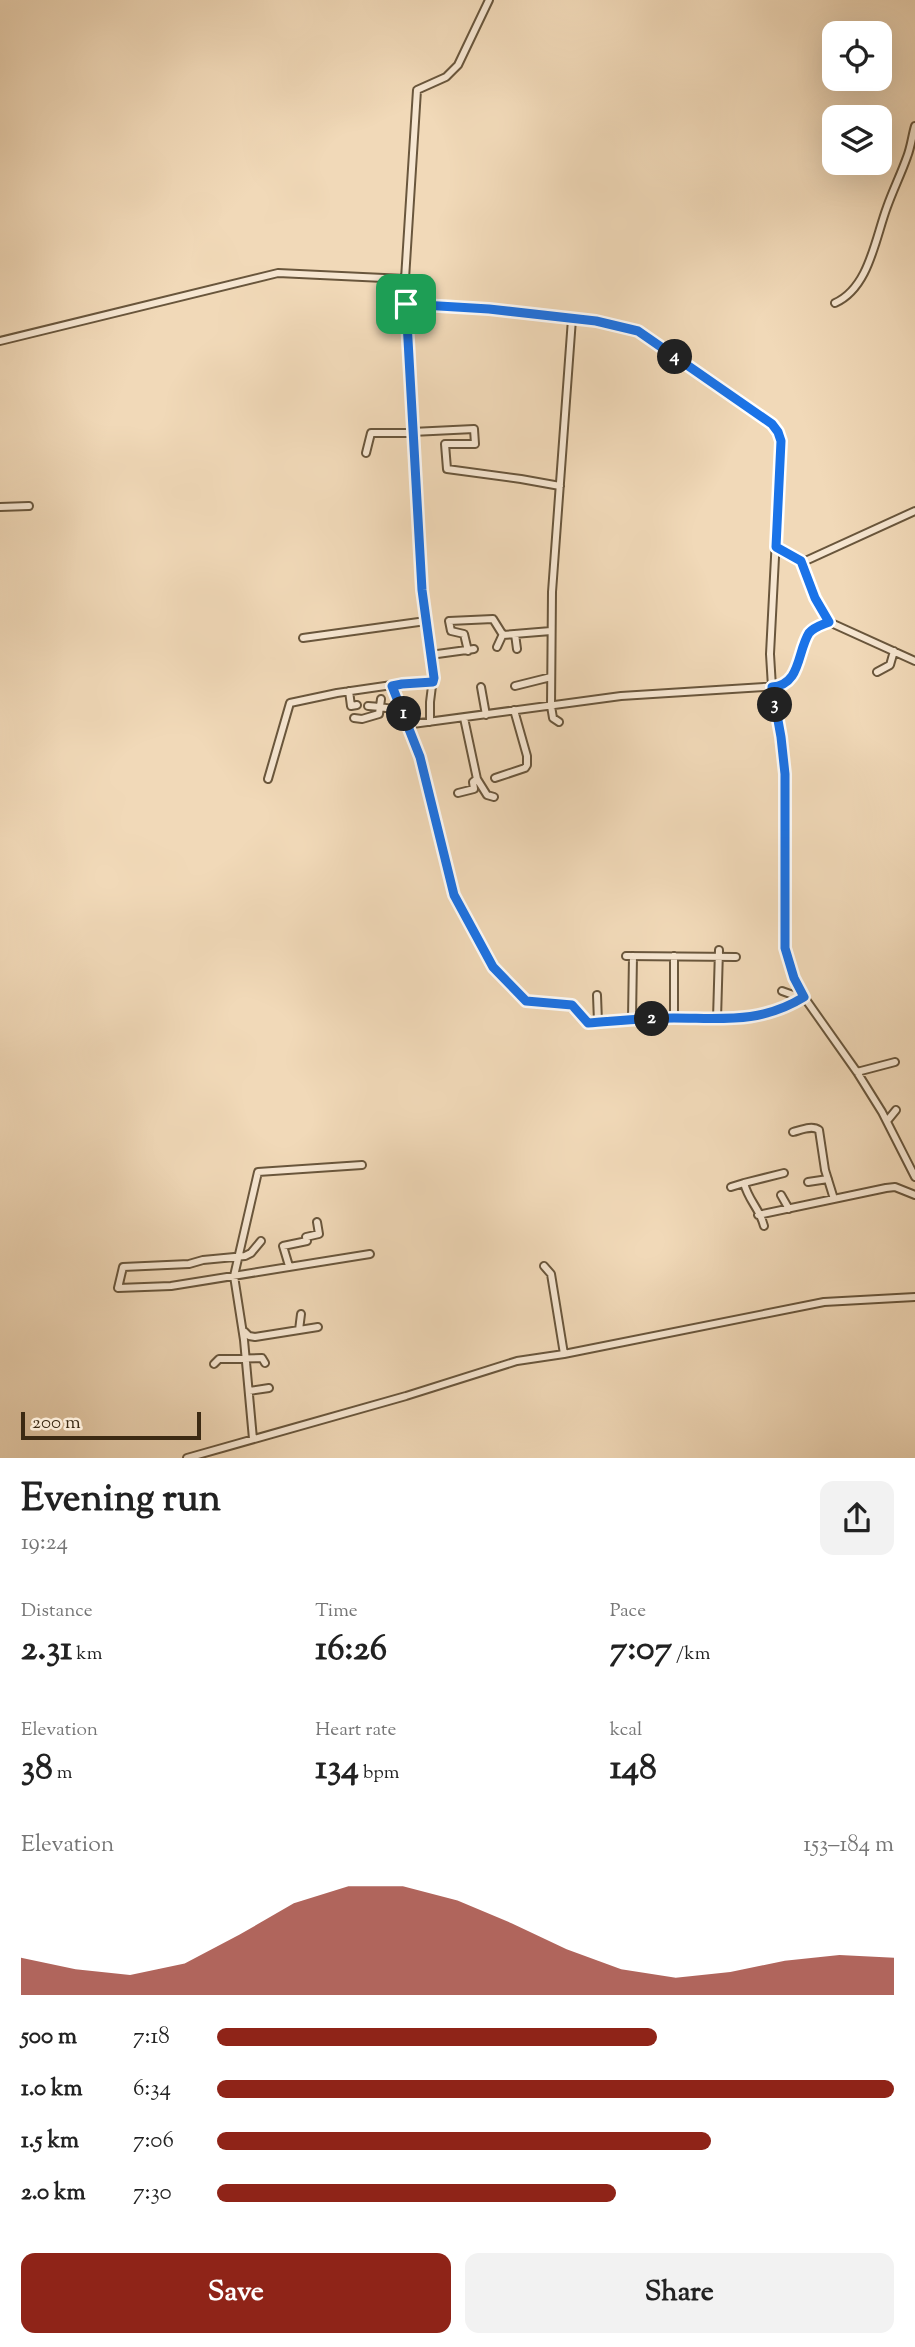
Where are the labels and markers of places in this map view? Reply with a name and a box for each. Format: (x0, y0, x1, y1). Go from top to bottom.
pin (376, 274, 436, 334)
pin: 4 (658, 340, 692, 374)
pin: 3 (758, 688, 792, 722)
pin: 1 (386, 696, 422, 732)
pin: 2 (634, 1002, 670, 1036)

